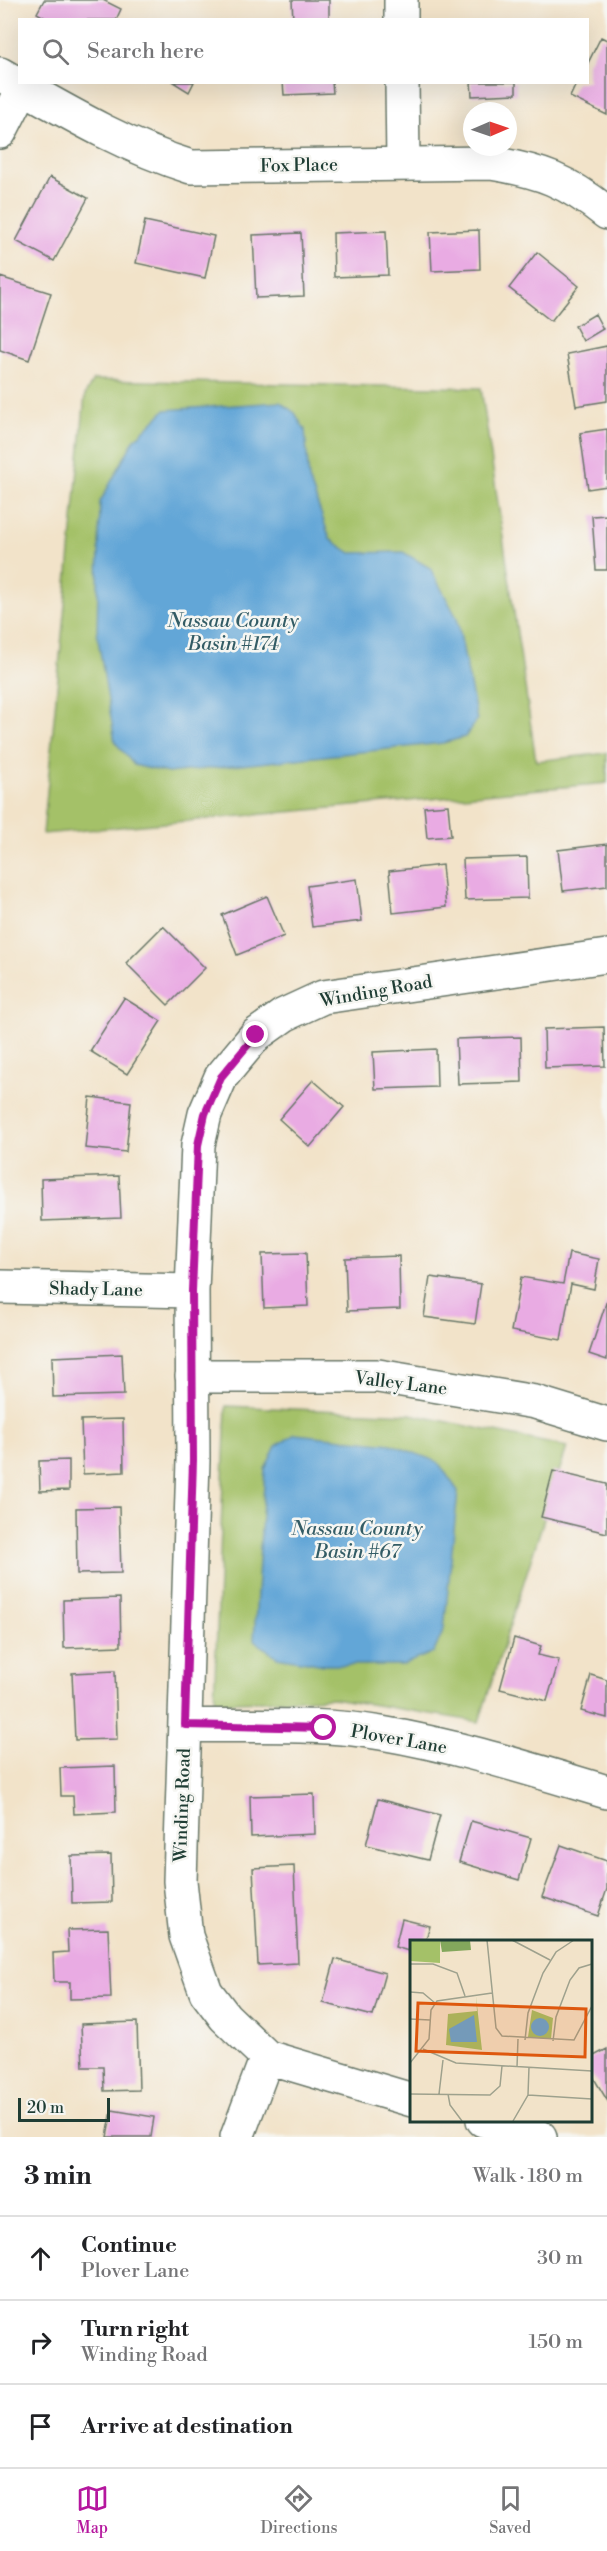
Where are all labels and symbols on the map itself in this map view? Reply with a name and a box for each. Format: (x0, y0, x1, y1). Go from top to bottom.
north arrow (463, 102, 517, 156)
street label: Fox Place (260, 153, 338, 178)
water label: Nassau County Basin #174 (166, 609, 299, 657)
street label: Winding Road (317, 970, 435, 1013)
route end (242, 1021, 268, 1047)
street label: Shady Lane (49, 1277, 143, 1302)
street label: Valley Lane (352, 1366, 449, 1401)
water label: Nassau County Basin #67 (290, 1517, 423, 1565)
route start (310, 1714, 336, 1740)
street label: Plover Lane (349, 1720, 449, 1759)
street label: Winding Road (169, 1747, 196, 1863)
inset map (410, 1940, 592, 2122)
scale bar (18, 2095, 110, 2122)

